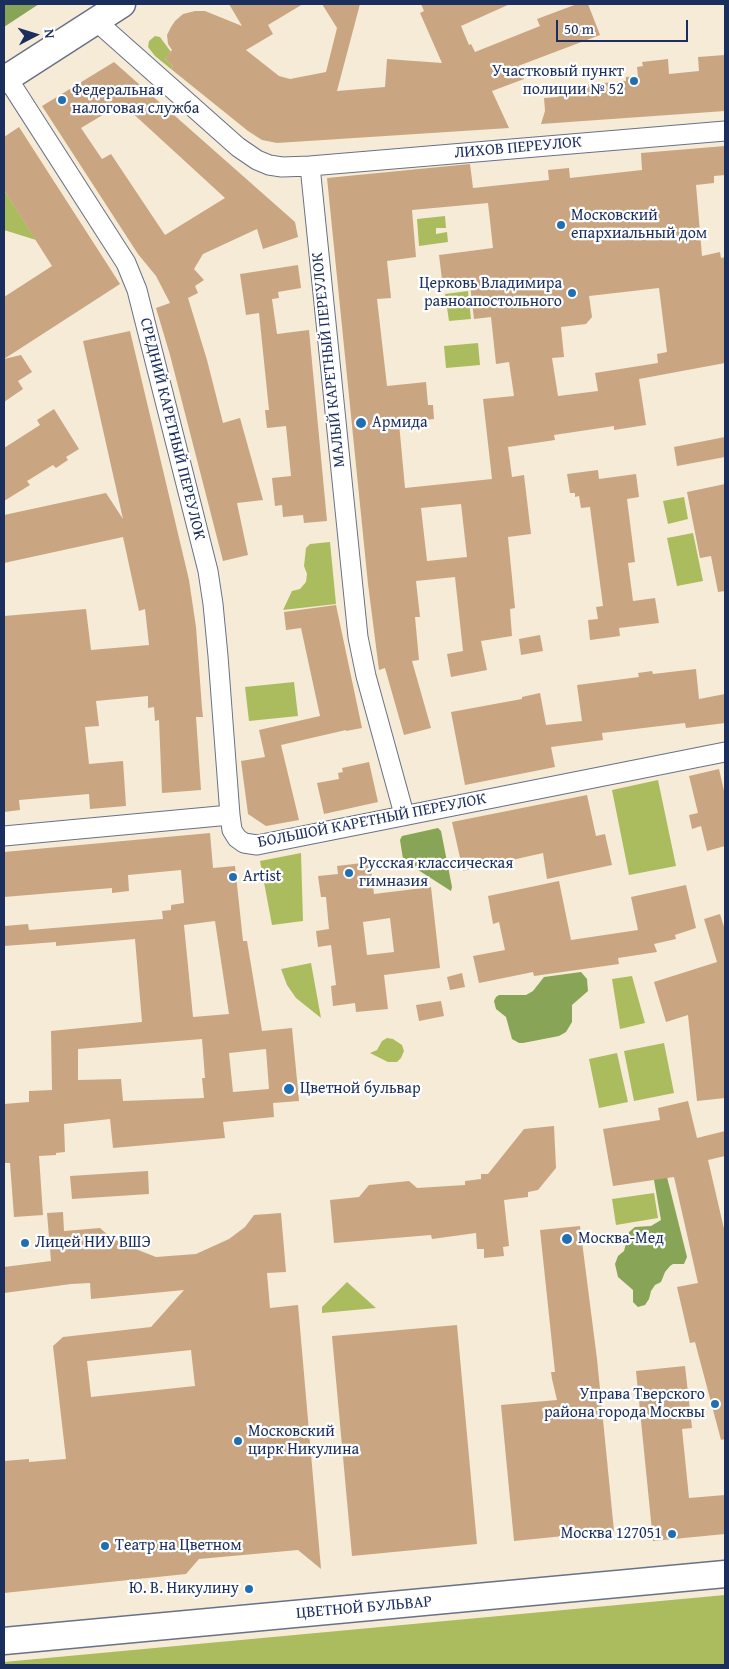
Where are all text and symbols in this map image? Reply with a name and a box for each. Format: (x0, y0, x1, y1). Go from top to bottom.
north arrow (10, 10, 60, 60)
scale bar (559, 10, 692, 42)
text: 50 m (564, 18, 594, 39)
text: N (40, 28, 60, 39)
place label: Участковый пункт полиции № 52 (492, 62, 624, 100)
marker: Участковый пункт полиции № 52 (628, 75, 640, 87)
place label: Федеральная налоговая служба (72, 81, 199, 119)
marker: Федеральная налоговая служба (56, 94, 68, 106)
street label: ЛИХОВ ПЕРЕУЛОК (454, 133, 582, 163)
place label: Московский епархиальный дом (571, 206, 707, 244)
marker: Московский епархиальный дом (555, 219, 567, 231)
street label: МАЛЫЙ КАРЕТНЫЙ ПЕРЕУЛОК (308, 252, 350, 468)
place label: Церковь Владимира равноапостольного (419, 274, 562, 312)
marker: Церковь Владимира равноапостольного (566, 287, 578, 299)
street label: СРЕДНИЙ КАРЕТНЫЙ ПЕРЕУЛОК (135, 316, 209, 542)
place label: Армида (372, 413, 428, 433)
marker: Армида (354, 416, 368, 430)
street label: БОЛЬШОЙ КАРЕТНЫЙ ПЕРЕУЛОК (256, 789, 488, 853)
place label: Русская классическая гимназия (359, 854, 513, 892)
place label: Artist (243, 867, 281, 887)
marker: Русская классическая гимназия (343, 867, 355, 879)
marker: Artist (227, 871, 239, 883)
place label: Цветной бульвар (300, 1079, 421, 1099)
marker: Цветной бульвар (282, 1082, 296, 1096)
place label: Москва-Мед (578, 1229, 664, 1249)
marker: Москва-Мед (560, 1232, 574, 1246)
place label: Лицей НИУ ВШЭ (35, 1233, 151, 1253)
marker: Лицей НИУ ВШЭ (19, 1237, 31, 1249)
place label: Управа Тверского района города Москвы (544, 1385, 705, 1423)
marker: Управа Тверского района города Москвы (709, 1398, 721, 1410)
place label: Московский цирк Никулина (248, 1422, 359, 1460)
marker: Московский цирк Никулина (232, 1435, 244, 1447)
place label: Москва 127051 (561, 1524, 662, 1544)
marker: Москва 127051 (666, 1528, 678, 1540)
place label: Театр на Цветном (115, 1536, 242, 1556)
marker: Театр на Цветном (99, 1540, 111, 1552)
place label: Ю. В. Никулину (129, 1579, 239, 1599)
marker: Ю. В. Никулину (243, 1583, 255, 1595)
street label: ЦВЕТНОЙ БУЛЬВАР (295, 1592, 433, 1624)

